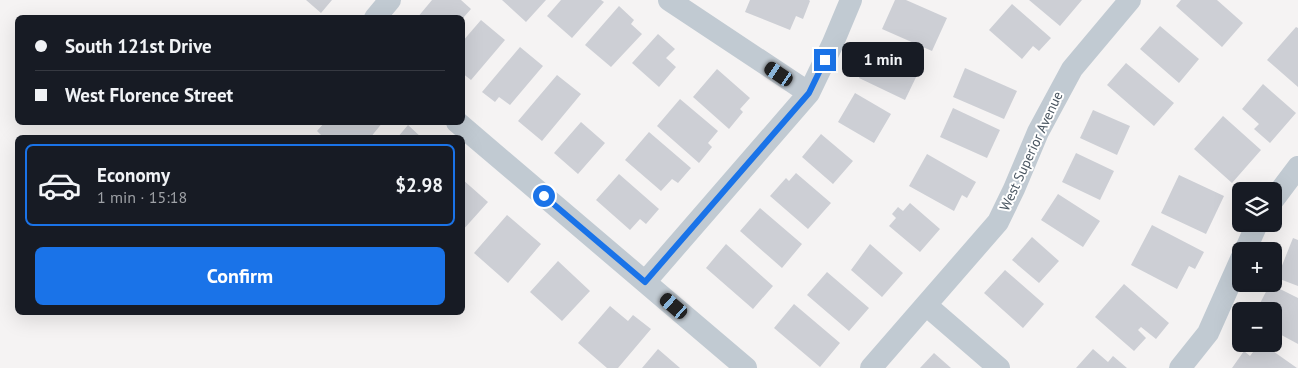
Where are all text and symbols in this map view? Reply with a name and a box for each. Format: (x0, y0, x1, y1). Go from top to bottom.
text: South 121st Drive (65, 34, 212, 58)
callout: 1 min (842, 42, 925, 78)
route end (814, 49, 836, 71)
text: 1 min (863, 49, 903, 69)
car (762, 59, 795, 89)
text: West Florence Street (65, 83, 233, 107)
street label: West Superior Avenue (995, 88, 1067, 214)
icon: car (37, 163, 82, 208)
text: Economy (97, 163, 170, 187)
text: $2.98 (395, 173, 443, 197)
map controls (1232, 182, 1282, 352)
button: layers (1232, 182, 1282, 232)
route start (533, 185, 555, 207)
text: 1 min · 15:18 (97, 187, 187, 207)
button: + (1232, 242, 1282, 292)
button: Confirm (35, 247, 445, 305)
car (657, 290, 690, 322)
button: − (1232, 302, 1282, 352)

